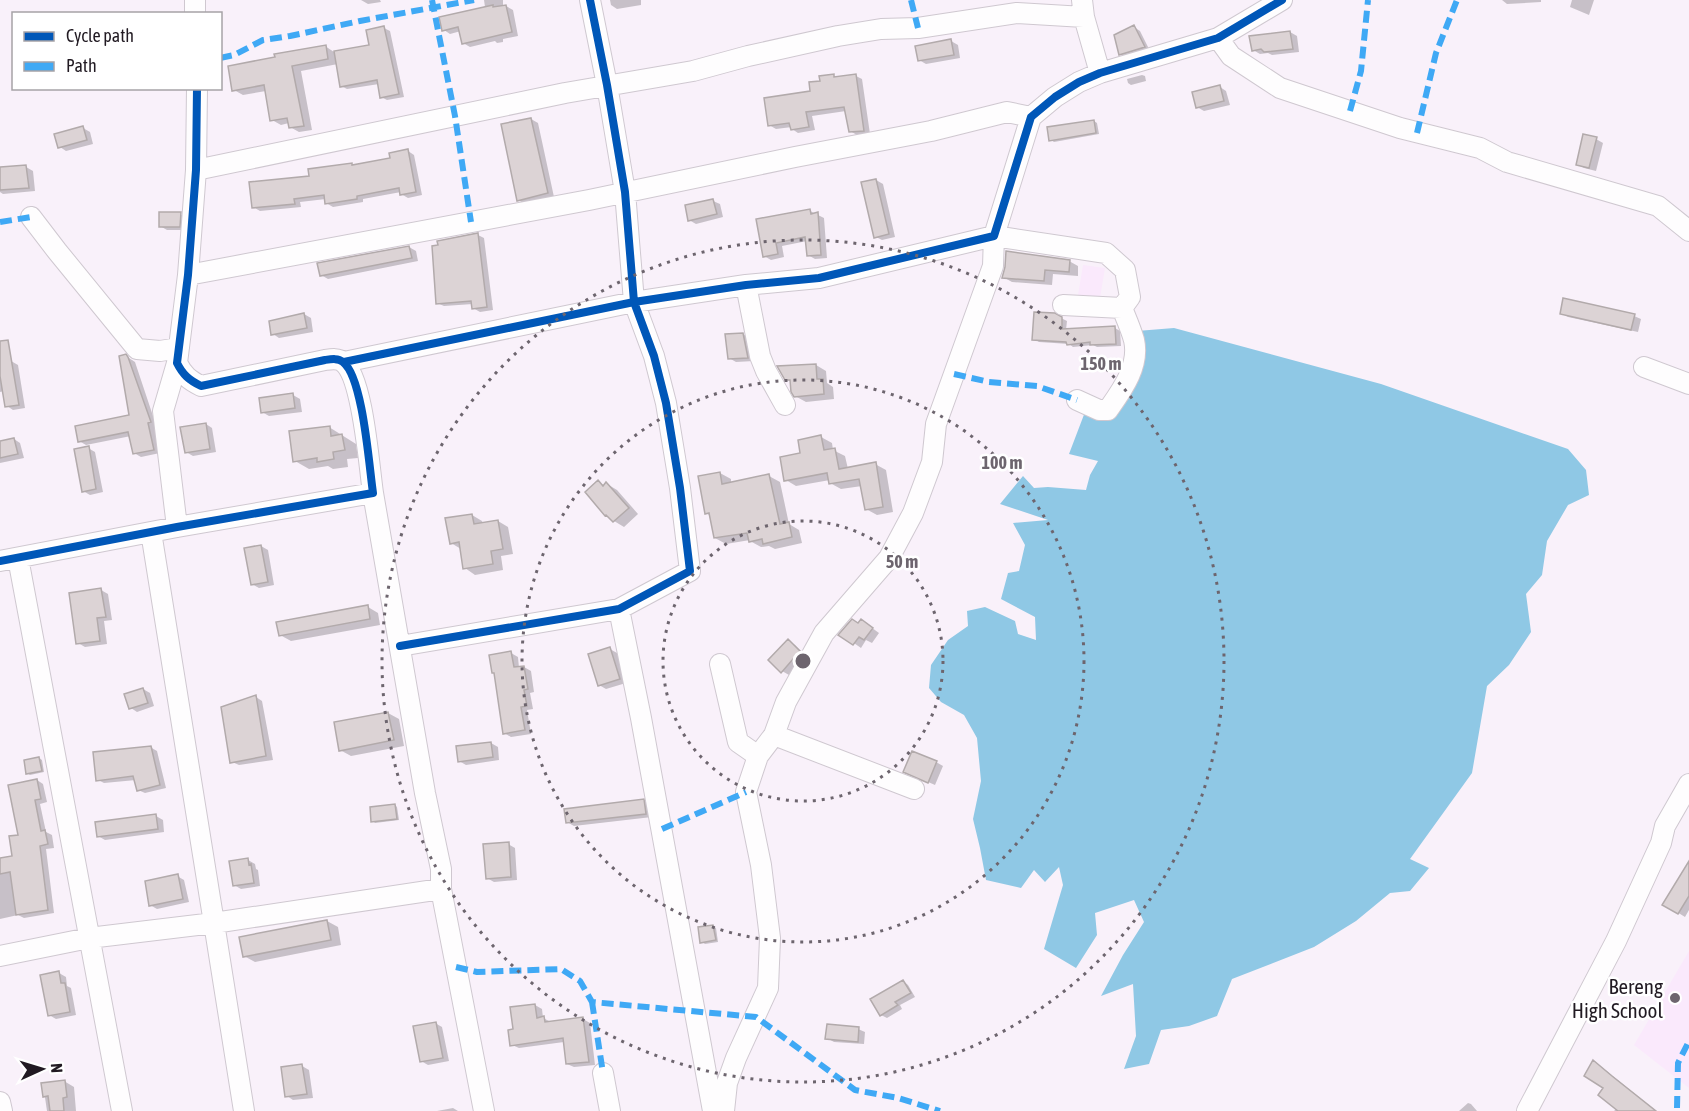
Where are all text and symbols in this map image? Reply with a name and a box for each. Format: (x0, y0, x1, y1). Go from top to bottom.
legend (12, 12, 222, 90)
text: Cycle path (66, 25, 134, 46)
text: Path (66, 55, 97, 76)
text: 150 m (1081, 353, 1121, 374)
text: 100 m (982, 452, 1022, 473)
text: 50 m (886, 551, 918, 572)
centre of rings (793, 651, 813, 671)
place label: Bereng High School (1572, 974, 1663, 1022)
marker: Bereng High School (1668, 991, 1682, 1005)
north arrow (12, 1039, 72, 1099)
text: N (48, 1063, 66, 1073)

